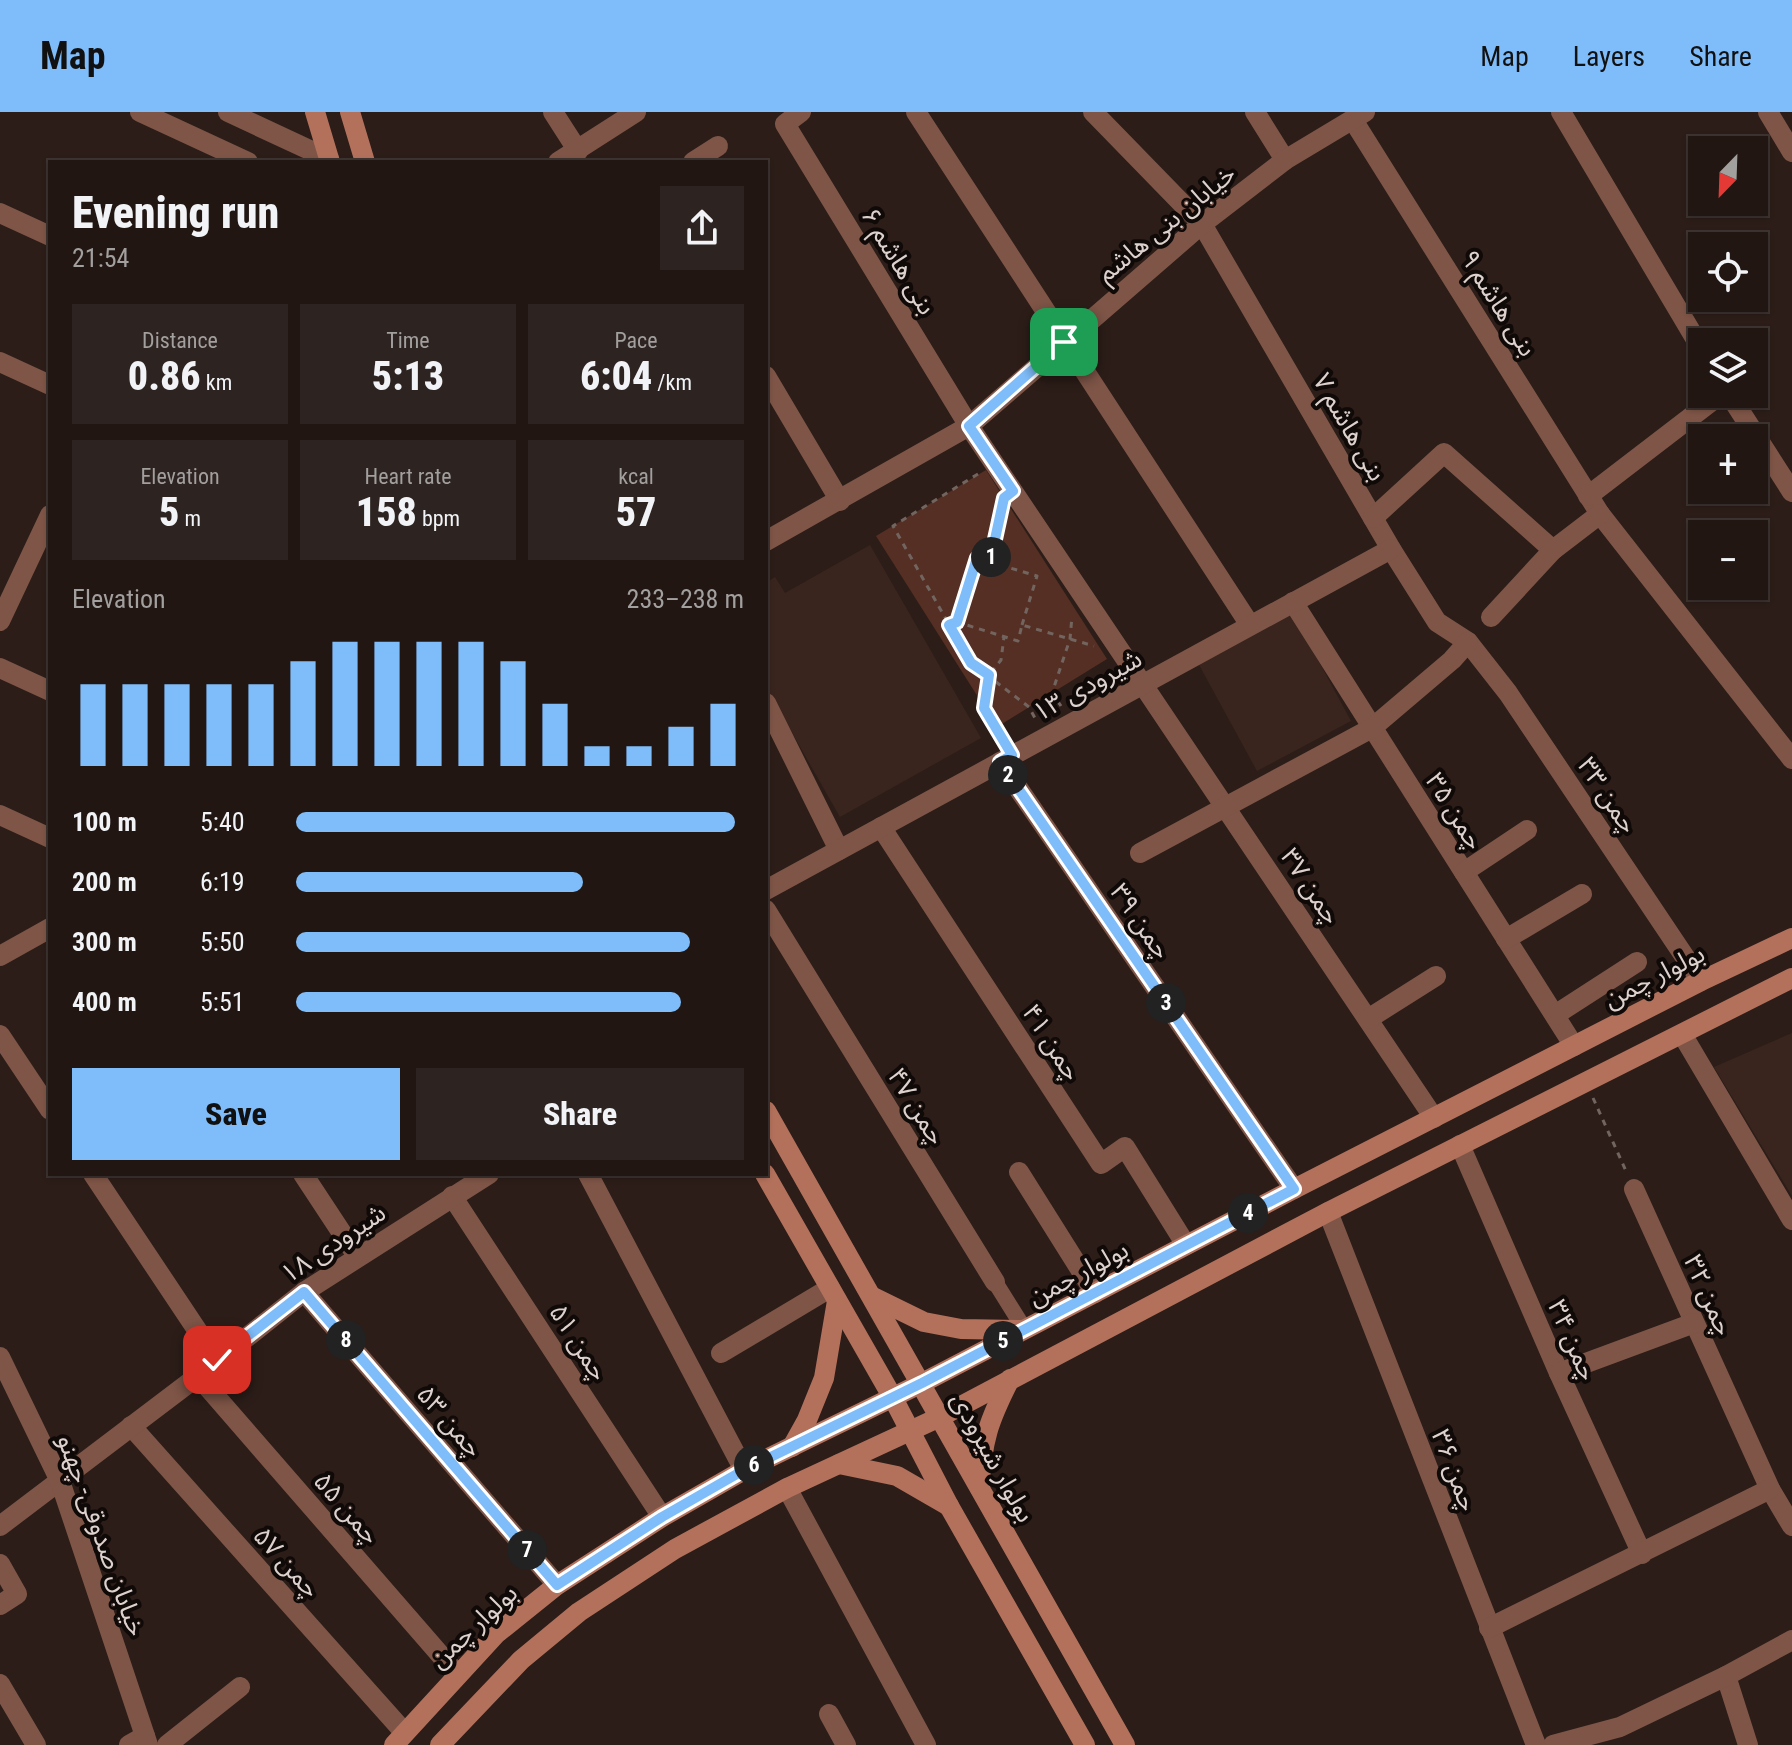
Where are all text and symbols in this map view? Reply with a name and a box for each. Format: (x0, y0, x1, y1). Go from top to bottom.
text: Map (40, 34, 106, 78)
text: Map (1480, 40, 1529, 73)
text: Layers (1573, 40, 1645, 73)
text: Share (1689, 40, 1752, 73)
north arrow (1688, 136, 1768, 216)
map controls (1688, 136, 1768, 600)
street label: خیابان بنی هاشم (1091, 158, 1244, 292)
button: share (660, 186, 744, 270)
text: Evening run (72, 187, 279, 239)
street label: بنی هاشم ۶ (851, 202, 943, 322)
button: locate (1688, 232, 1768, 312)
text: 21:54 (72, 243, 129, 273)
street label: بنی هاشم ۹ (1450, 244, 1543, 364)
pin (1030, 308, 1098, 376)
icon: arrive (1042, 320, 1086, 364)
text: Distance (142, 328, 218, 353)
text: Time (386, 328, 430, 353)
text: Pace (614, 328, 658, 353)
button: layers (1688, 328, 1768, 408)
text: 0.86 (128, 353, 201, 400)
text: 5:13 (372, 353, 444, 400)
text: 6:04 (580, 353, 652, 400)
street label: بنی هاشم ۷ (1303, 368, 1393, 489)
text: km (201, 370, 232, 395)
text: /km (652, 370, 692, 395)
button: + (1688, 424, 1768, 504)
text: Elevation (140, 464, 220, 489)
text: Heart rate (365, 464, 451, 489)
text: kcal (618, 464, 654, 489)
text: 5 (159, 489, 179, 536)
text: 158 (356, 489, 417, 536)
text: 57 (616, 489, 656, 536)
text: m (179, 506, 201, 531)
text: bpm (417, 506, 460, 531)
button: − (1688, 520, 1768, 600)
pin: 1 (971, 537, 1011, 577)
text: 1 (985, 544, 997, 569)
text: Elevation (72, 584, 166, 614)
text: 233–238 m (627, 584, 744, 614)
street label: شیرودی ۱۳ (1027, 643, 1147, 727)
street label: چمن ۳۳ (1570, 751, 1644, 840)
pin: 2 (988, 755, 1028, 795)
text: 2 (1002, 762, 1014, 787)
street label: چمن ۳۵ (1418, 767, 1490, 856)
text: 100 m (72, 807, 137, 837)
text: 5:40 (200, 807, 245, 837)
street label: چمن ۳۷ (1273, 842, 1347, 931)
text: 200 m (72, 867, 137, 897)
text: 6:19 (200, 867, 245, 897)
street label: چمن ۳۹ (1103, 878, 1178, 966)
text: 300 m (72, 927, 137, 957)
text: 5:50 (200, 927, 245, 957)
street label: بولوار چمن (1598, 938, 1710, 1016)
pin: 3 (1146, 983, 1186, 1023)
text: 400 m (72, 987, 137, 1017)
text: 5:51 (200, 987, 245, 1017)
text: 3 (1160, 990, 1172, 1015)
street label: چمن ۴۱ (1015, 998, 1088, 1087)
street label: چمن ۴۷ (880, 1062, 952, 1151)
button: Save (72, 1068, 400, 1160)
button: Share (416, 1068, 744, 1160)
pin: 4 (1228, 1193, 1268, 1233)
street label: شیرودی ۱۸ (275, 1197, 391, 1289)
text: 4 (1242, 1200, 1254, 1225)
street label: بولوار چمن (1023, 1234, 1134, 1314)
street label: چمن ۳۲ (1676, 1250, 1740, 1341)
street label: چمن ۳۴ (1540, 1295, 1604, 1386)
street label: چمن ۵۱ (542, 1298, 615, 1387)
pin: 8 (326, 1320, 366, 1360)
pin: 5 (983, 1321, 1023, 1361)
pin (183, 1326, 251, 1394)
text: 8 (340, 1327, 352, 1352)
text: 5 (997, 1328, 1009, 1353)
icon: check (195, 1338, 239, 1382)
street label: چمن ۵۳ (409, 1379, 489, 1464)
street label: بولوار شیرودی (945, 1387, 1041, 1527)
street label: چمن ۳۶ (1424, 1425, 1484, 1516)
street label: خیابان صدوقی- چهنو (50, 1430, 152, 1641)
pin: 6 (734, 1445, 774, 1485)
text: 6 (748, 1452, 760, 1477)
street label: چمن ۵۵ (306, 1466, 386, 1551)
street label: چمن ۵۷ (246, 1520, 327, 1605)
pin: 7 (507, 1530, 547, 1570)
text: 7 (521, 1537, 533, 1562)
street label: بولوار چمن (423, 1578, 525, 1676)

